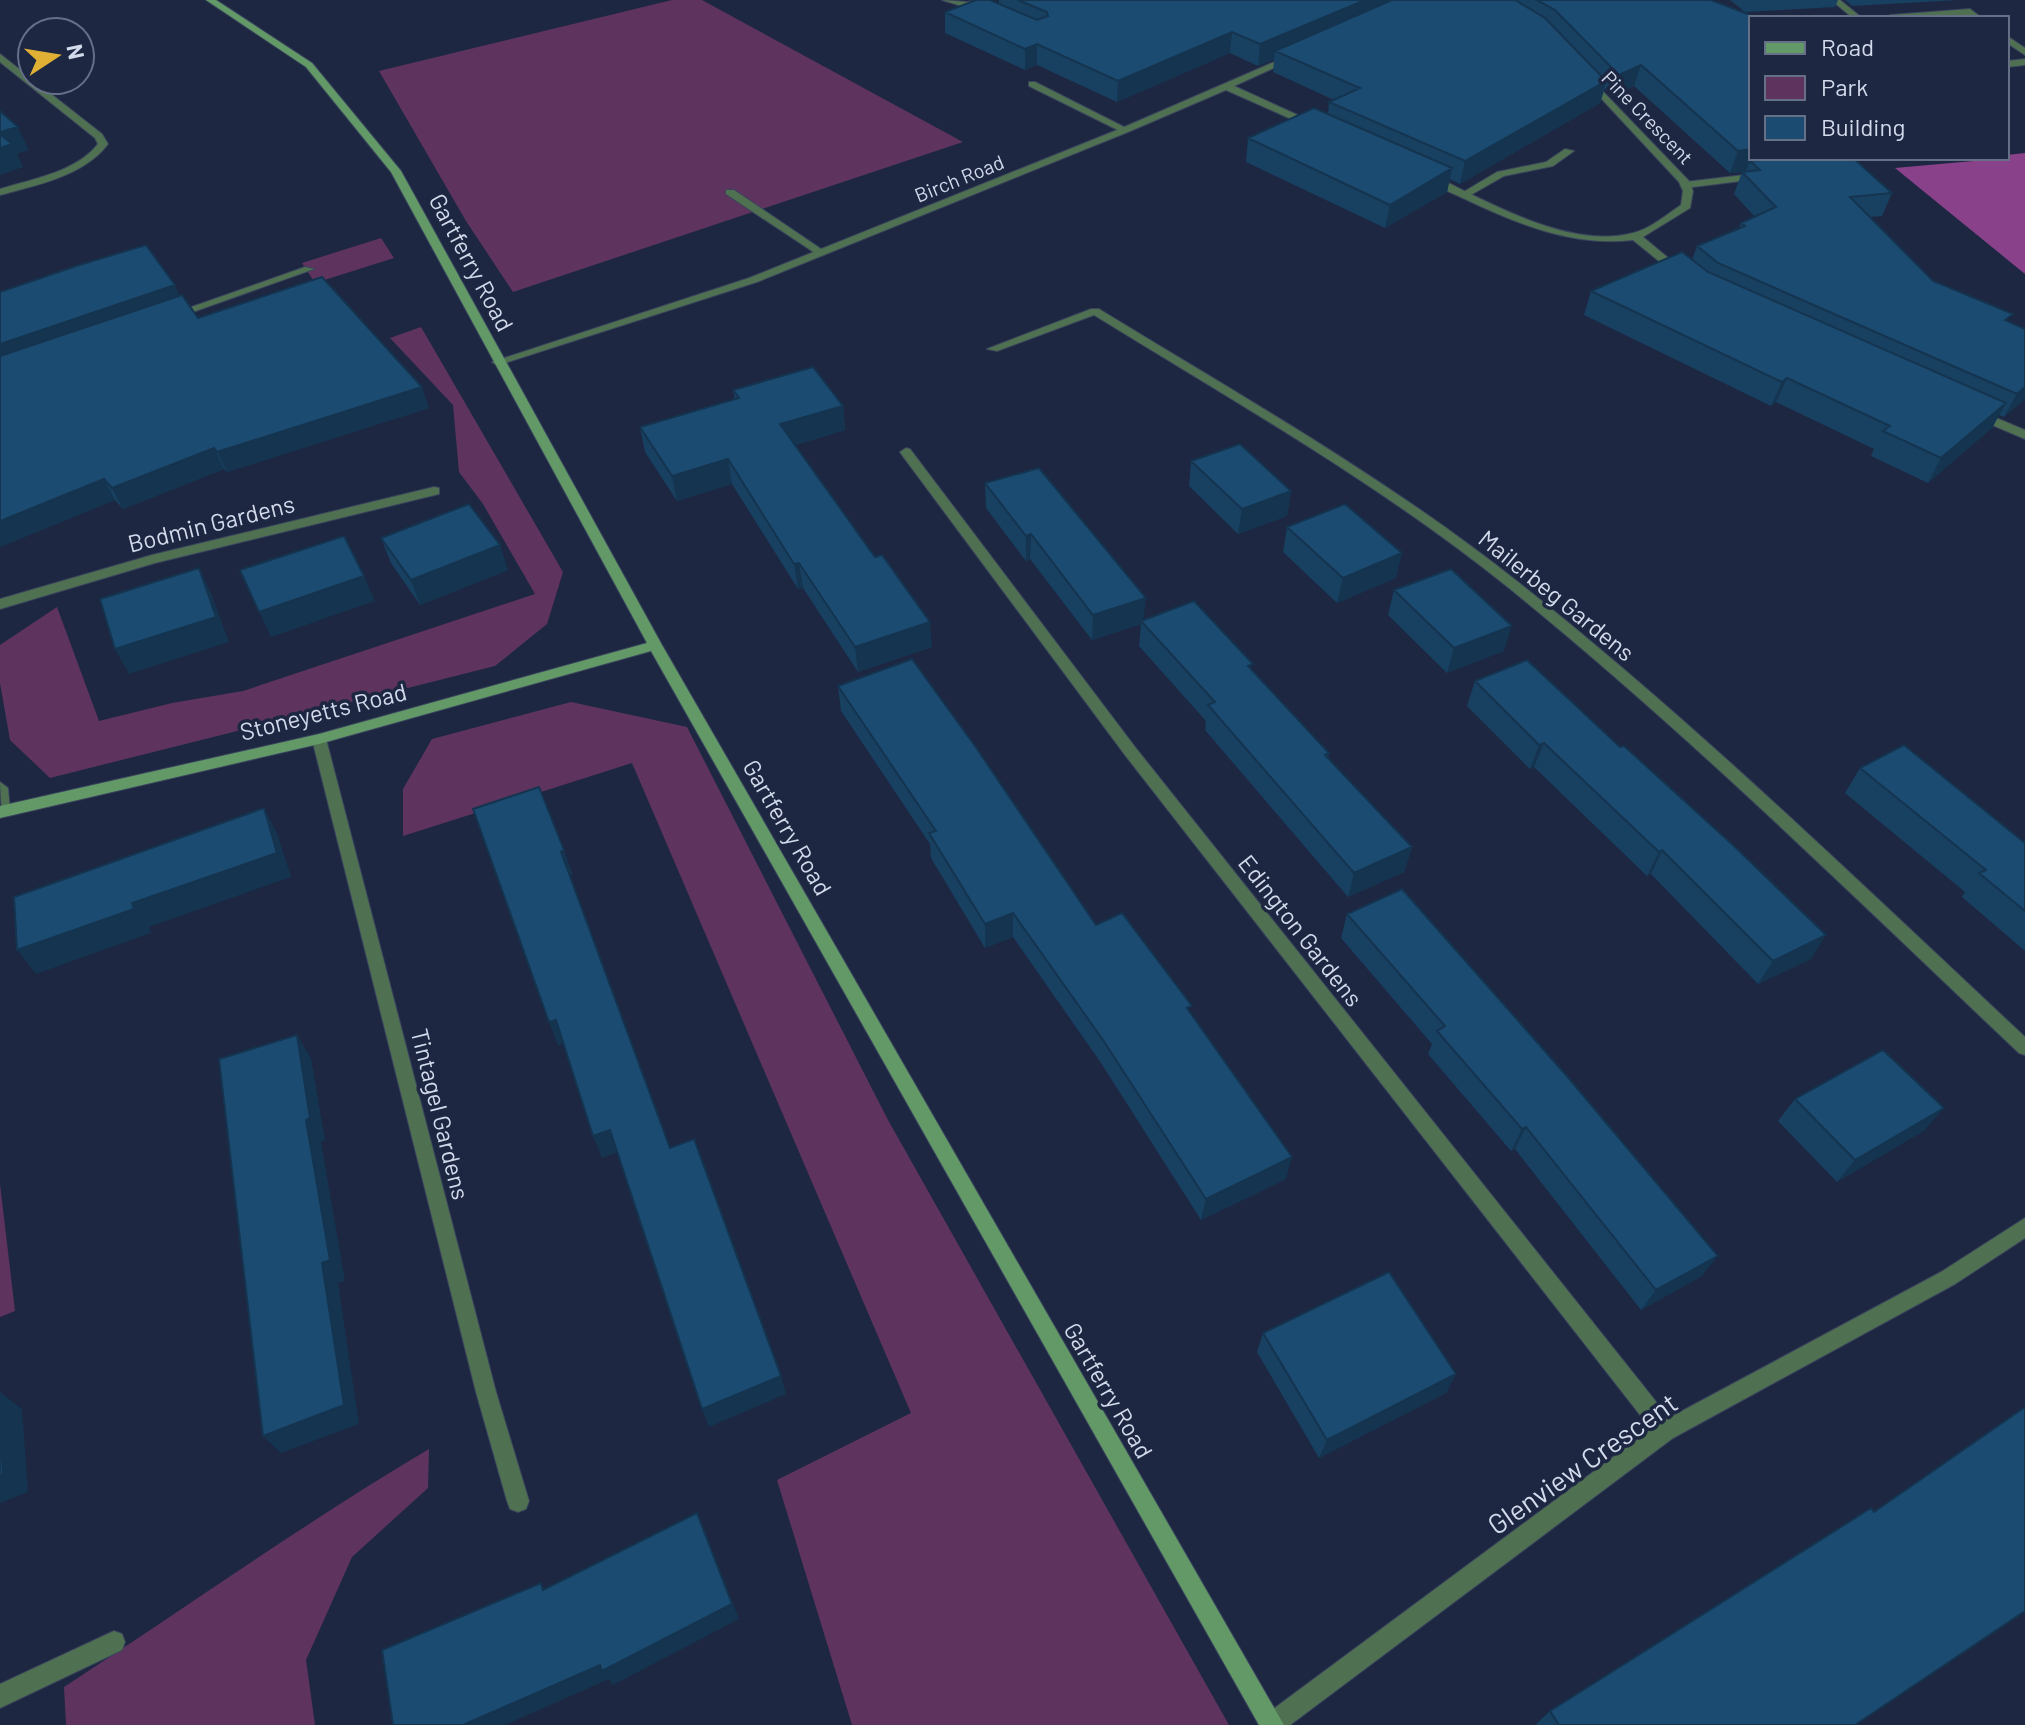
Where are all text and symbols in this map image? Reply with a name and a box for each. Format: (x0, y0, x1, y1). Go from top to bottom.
north arrow (16, 16, 96, 96)
legend (1749, 16, 2009, 160)
text: Road (1821, 32, 1874, 61)
text: N (62, 42, 91, 61)
street label: Pine Crescent (1597, 65, 1699, 169)
text: Park (1821, 72, 1868, 101)
text: Building (1821, 112, 1905, 141)
street label: Birch Road (911, 149, 1007, 207)
street label: Gartferry Road (424, 188, 520, 336)
street label: Bodmin Gardens (125, 488, 297, 558)
street label: Mailerbeg Gardens (1473, 523, 1641, 667)
street label: Stoneyetts Road (237, 676, 409, 746)
street label: Gartferry Road (737, 754, 839, 900)
street label: Edington Gardens (1233, 848, 1369, 1012)
street label: Tintagel Gardens (406, 1026, 476, 1202)
street label: Gartferry Road (1058, 1317, 1160, 1463)
street label: Glenview Crescent (1480, 1385, 1684, 1541)

